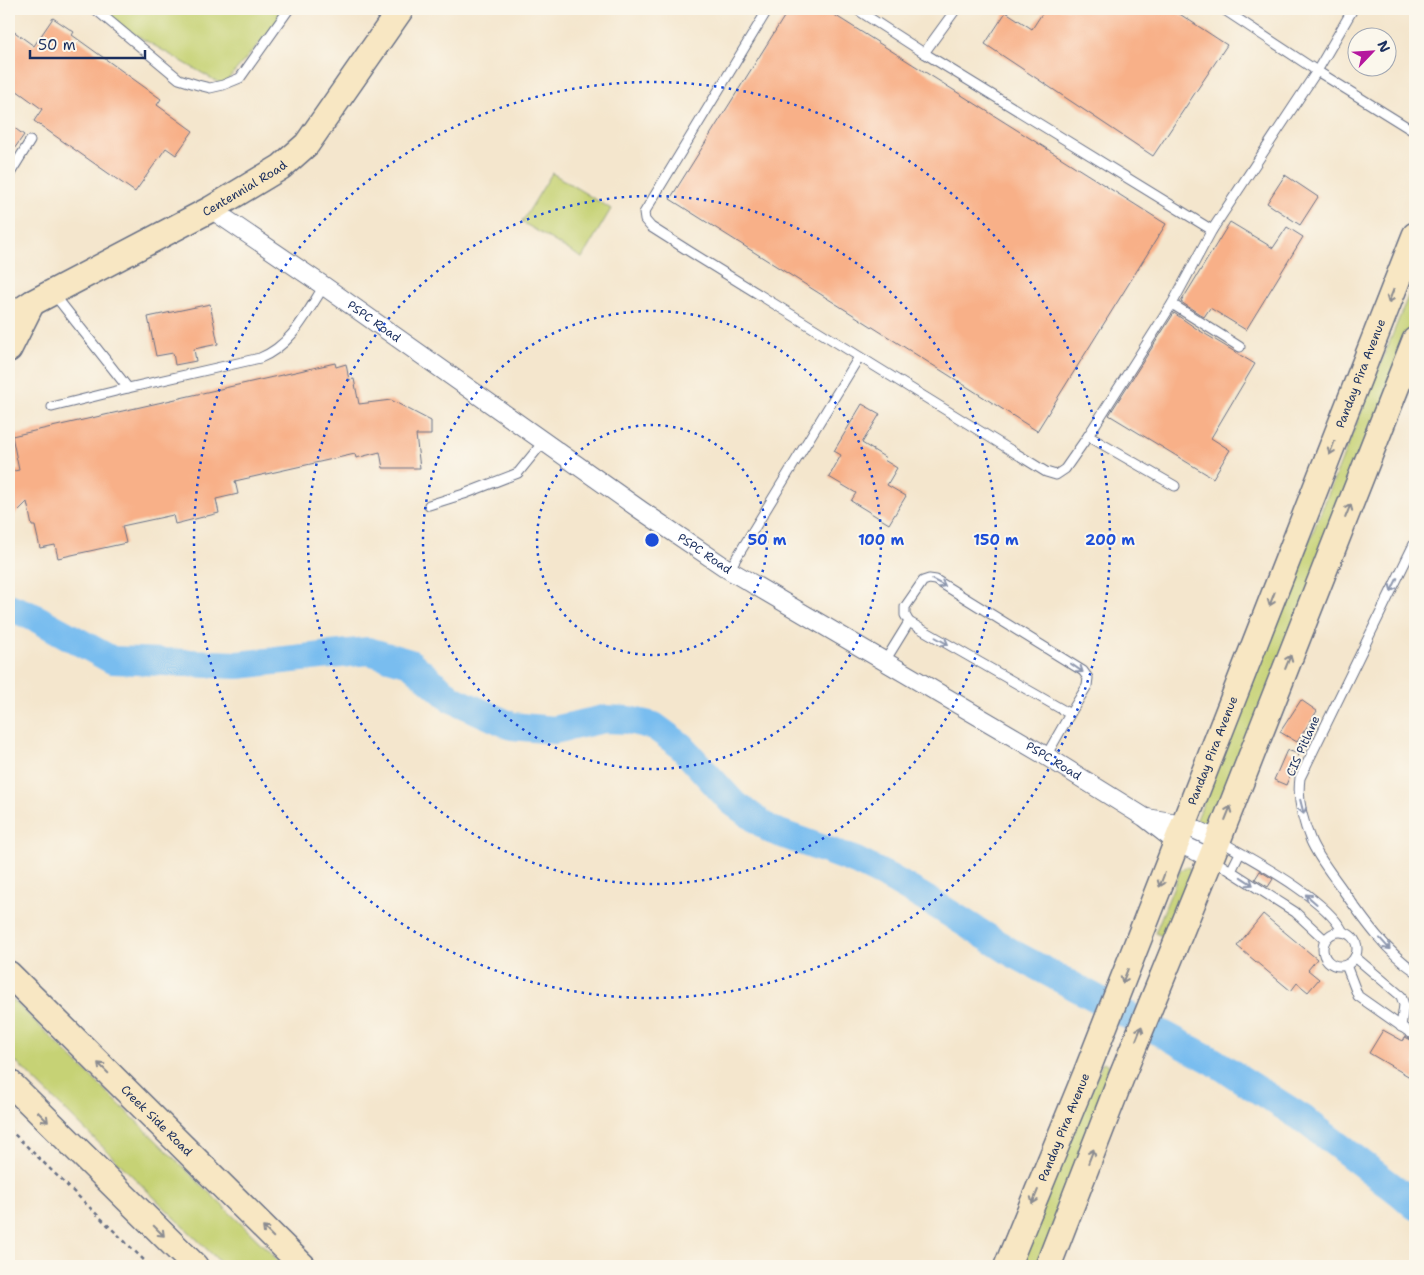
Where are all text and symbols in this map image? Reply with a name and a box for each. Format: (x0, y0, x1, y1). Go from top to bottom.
scale bar (30, 28, 145, 60)
north arrow (1346, 28, 1396, 78)
text: 50 m (38, 35, 76, 55)
text: N (1373, 38, 1394, 55)
street label: Centennial Road (200, 157, 291, 220)
one-way arrow (1386, 288, 1395, 303)
street label: PSPC Road (344, 297, 404, 346)
street label: Panday Pira Avenue (1332, 316, 1389, 430)
one-way arrow (1326, 440, 1335, 455)
one-way arrow (1344, 504, 1353, 519)
street label: PSPC Road (675, 529, 735, 578)
text: 50 m (748, 530, 787, 550)
text: 100 m (858, 530, 904, 550)
text: 150 m (973, 530, 1019, 550)
text: 200 m (1085, 530, 1135, 550)
centre of rings (643, 531, 661, 549)
one-way arrow (932, 578, 947, 588)
one-way arrow (1389, 578, 1399, 593)
one-way arrow (1267, 591, 1276, 606)
one-way arrow (935, 636, 950, 646)
one-way arrow (1284, 655, 1293, 670)
one-way arrow (1070, 663, 1084, 673)
street label: Panday Pira Avenue (1184, 693, 1241, 807)
street label: CIS Pitlane (1282, 713, 1324, 779)
street label: PSPC Road (1023, 738, 1085, 784)
one-way arrow (1297, 799, 1307, 815)
one-way arrow (1224, 806, 1233, 821)
one-way arrow (1157, 872, 1166, 888)
one-way arrow (1240, 876, 1254, 886)
one-way arrow (1305, 893, 1318, 904)
one-way arrow (1379, 938, 1391, 951)
one-way arrow (1119, 968, 1129, 983)
one-way arrow (1134, 1026, 1144, 1041)
one-way arrow (97, 1062, 109, 1074)
street label: Panday Pira Avenue (1035, 1070, 1093, 1184)
street label: Creek Side Road (117, 1081, 196, 1160)
one-way arrow (37, 1111, 50, 1123)
one-way arrow (1087, 1148, 1096, 1164)
one-way arrow (1030, 1189, 1039, 1204)
one-way arrow (153, 1225, 165, 1237)
one-way arrow (262, 1226, 275, 1238)

